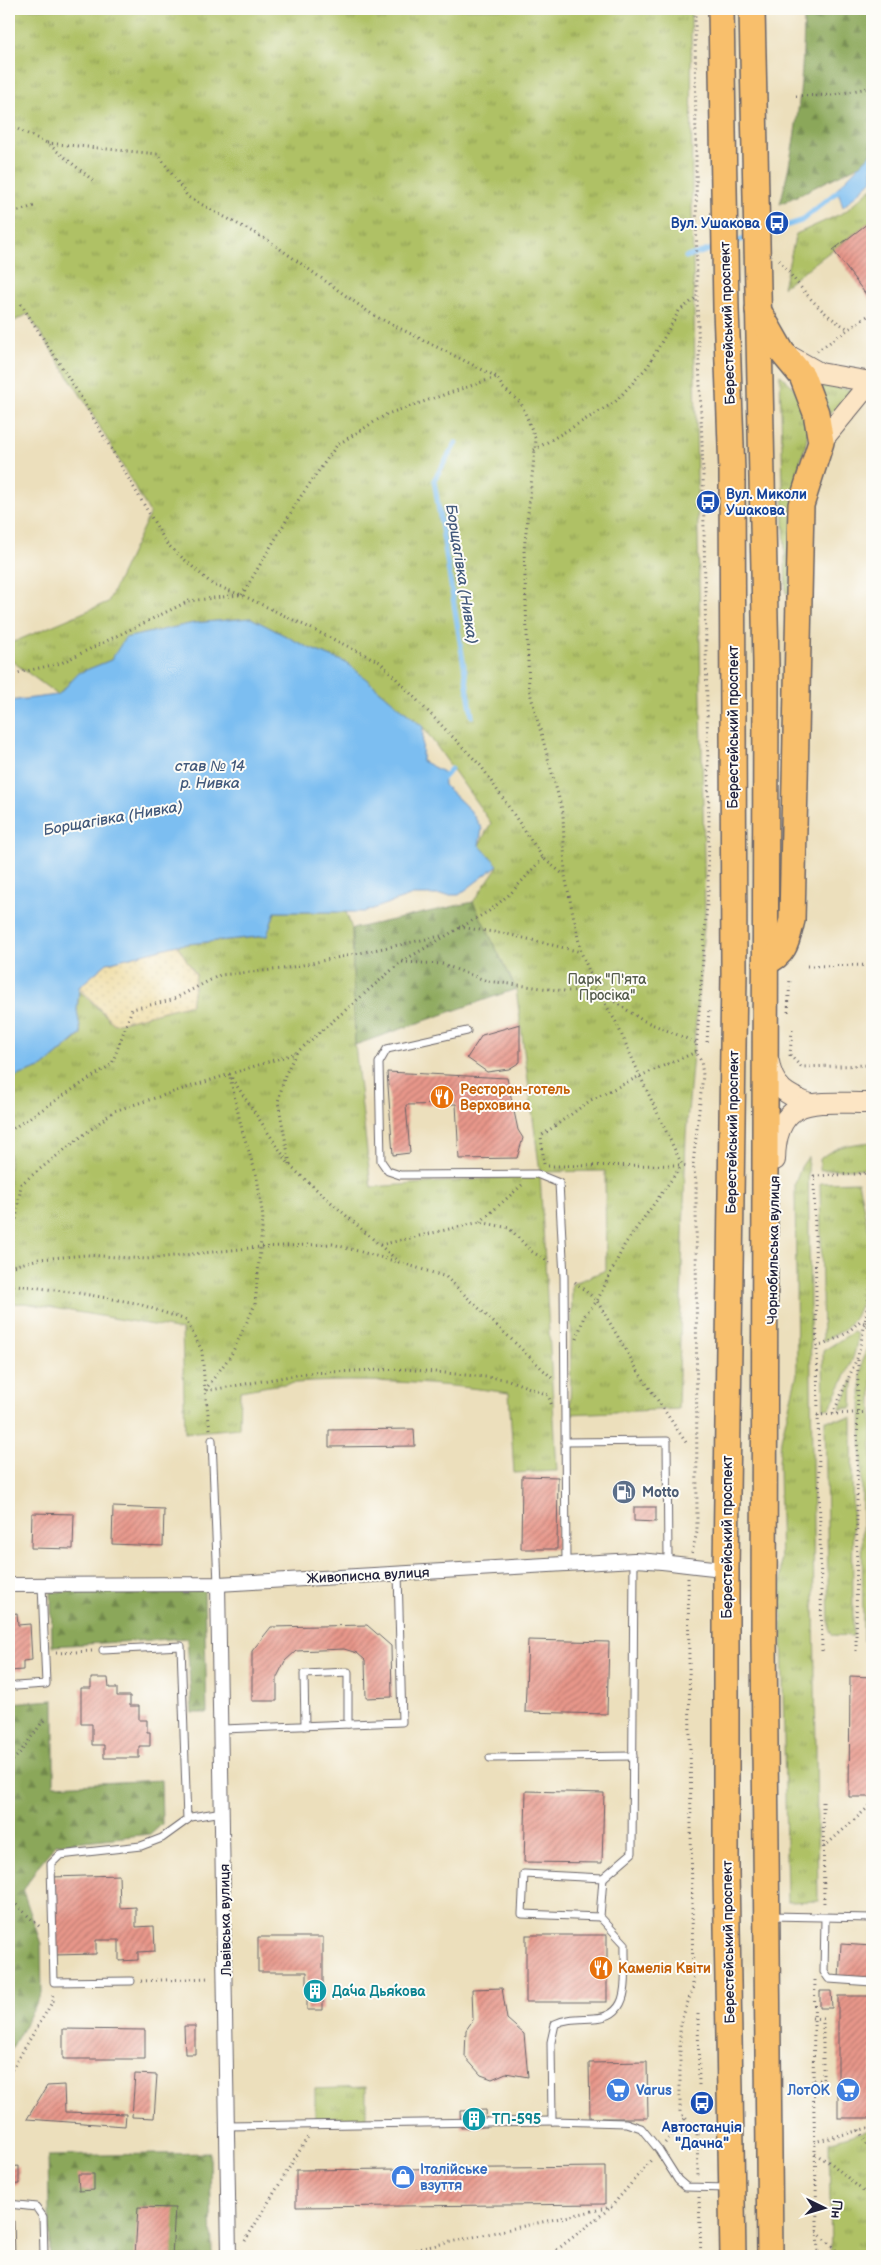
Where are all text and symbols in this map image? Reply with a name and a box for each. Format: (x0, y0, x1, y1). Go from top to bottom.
bus stop icon: Вул. Ушакова (764, 210, 790, 236)
place label: Вул. Ушакова (671, 215, 761, 232)
street label: Берестейський проспект (716, 241, 739, 405)
place label: Вул. Миколи Ушакова (726, 486, 807, 519)
bus stop icon: Вул. Миколи Ушакова (695, 489, 721, 515)
water label: Борщагівка (Нивка) (441, 503, 482, 646)
street label: Берестейський проспект (725, 645, 742, 809)
water label: став № 14 р. Нивка (174, 757, 245, 793)
water label: Борщагівка (Нивка) (42, 797, 185, 840)
park label: Парк "П'ята Просіка" (567, 971, 647, 1004)
street label: Берестейський проспект (723, 1050, 742, 1214)
place label: Ресторан-готель Верховина (460, 1081, 571, 1114)
restaurant icon: Ресторан-готель Верховина (429, 1084, 455, 1110)
street label: Чорнобильська вулиця (764, 1175, 783, 1325)
street label: Берестейський проспект (719, 1455, 736, 1619)
fuel station icon: Motto (611, 1479, 637, 1505)
place label: Motto (642, 1484, 679, 1501)
street label: Живописна вулиця (306, 1564, 430, 1587)
street label: Берестейський проспект (719, 1860, 738, 2024)
street label: Львівська вулиця (216, 1863, 235, 1977)
restaurant icon: Камелія Квіти (588, 1955, 614, 1981)
place label: Камелія Квіти (618, 1960, 711, 1977)
building icon: Да́ча Дья́кова (302, 1978, 328, 2004)
place label: Да́ча Дья́кова (332, 1983, 426, 2000)
supermarket icon: Varus (605, 2077, 631, 2103)
supermarket icon: ЛотОК (835, 2077, 861, 2103)
place label: Varus (636, 2082, 672, 2099)
place label: ЛотОК (786, 2082, 831, 2099)
bus stop icon: Автостанція "Дачна" (689, 2090, 715, 2116)
building icon: ТП-595 (461, 2106, 487, 2132)
place label: ТП-595 (492, 2111, 541, 2128)
place label: Автостанція "Дачна" (661, 2119, 742, 2152)
place label: Італійське взуття (420, 2161, 488, 2194)
shop icon: Італійське взуття (390, 2164, 416, 2190)
north arrow (798, 2182, 848, 2232)
text: Пн (827, 2199, 846, 2219)

